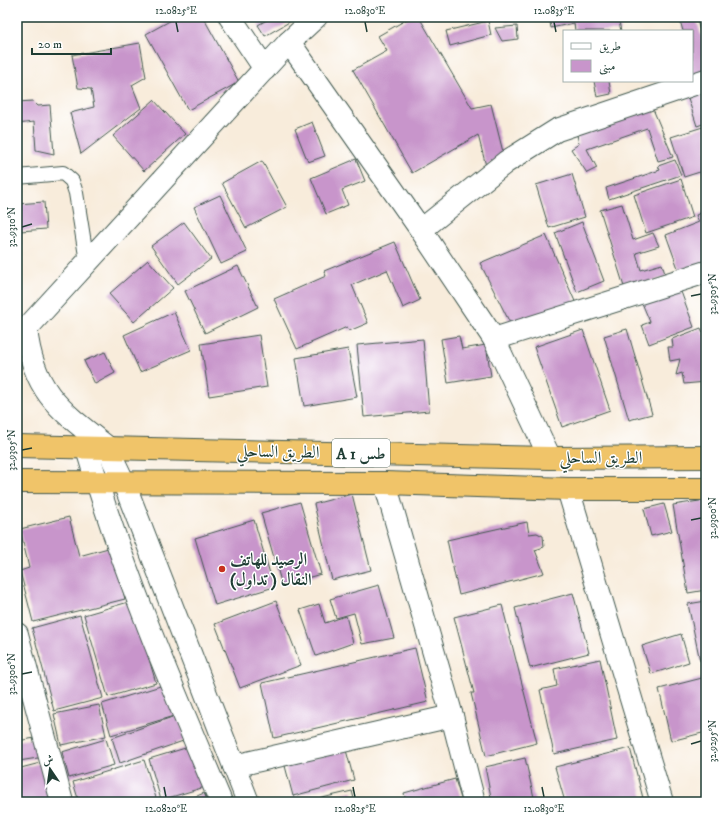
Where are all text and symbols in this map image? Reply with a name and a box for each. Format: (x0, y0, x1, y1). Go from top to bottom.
text: 12.0825°E (155, 5, 197, 17)
text: 12.0830°E (345, 5, 385, 17)
text: 12.0835°E (534, 5, 574, 17)
scale bar (32, 30, 111, 56)
legend (563, 30, 693, 82)
text: 20 m (38, 37, 62, 52)
text: طريق (599, 39, 621, 54)
text: مبنى (599, 59, 615, 75)
text: 32.9310°N (6, 207, 18, 247)
text: 32.9305°N (707, 273, 719, 315)
text: 32.9305°N (6, 429, 18, 471)
road number: A 1 طس (332, 439, 390, 467)
street label: الطريق الساحلي (236, 440, 320, 469)
street label: الطريق الساحلي (560, 447, 643, 474)
text: 32.9300°N (707, 497, 719, 539)
place label: الرصيد للهاتف النقال ( تداول) (230, 549, 312, 591)
marker: الرصيد للهاتف النقال ( تداول) (217, 564, 227, 574)
text: 32.9300°N (6, 653, 18, 695)
text: 32.9295°N (707, 720, 719, 762)
north arrow (30, 749, 70, 789)
text: ش (41, 752, 55, 768)
text: 12.0820°E (145, 803, 187, 815)
text: 12.0825°E (334, 803, 376, 815)
text: 12.0830°E (524, 803, 564, 815)

